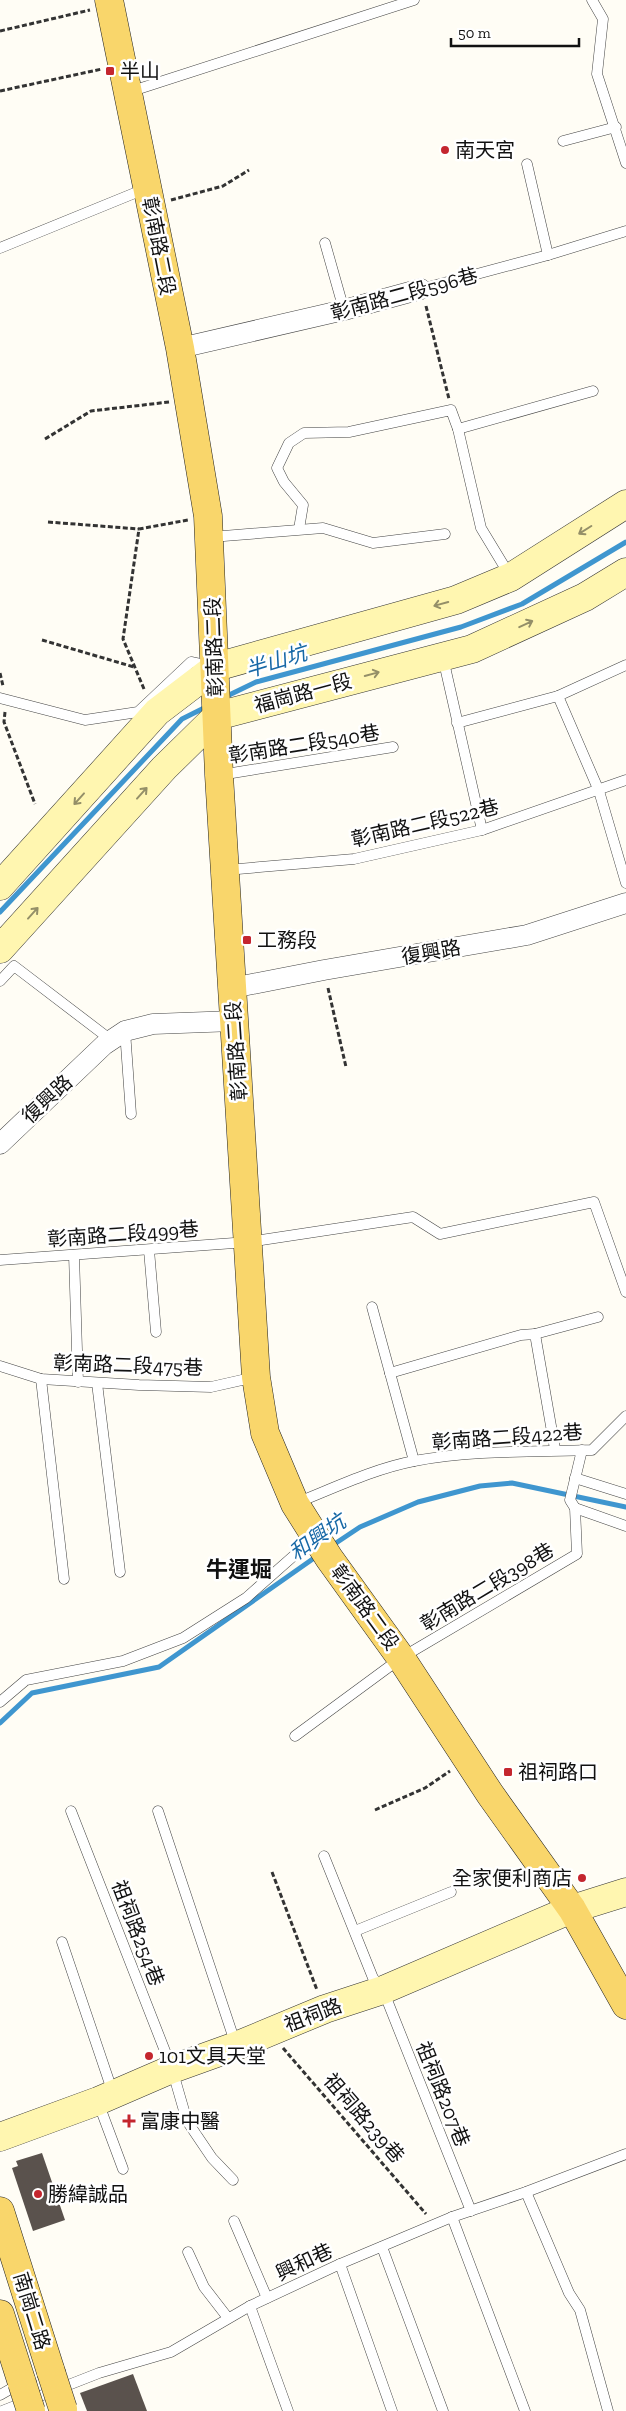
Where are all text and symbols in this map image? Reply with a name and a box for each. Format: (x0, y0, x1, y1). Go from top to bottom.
scale bar (451, 15, 578, 47)
text: 50 m (458, 24, 491, 42)
place label: 半山 (120, 59, 160, 83)
marker: 半山 (104, 65, 116, 77)
place label: 南天宮 (455, 138, 515, 162)
marker: 南天宮 (439, 144, 451, 156)
street label: 彰南路二段 (138, 195, 180, 297)
street label: 彰南路二段596巷 (328, 263, 480, 325)
one-way arrow (578, 525, 592, 535)
street label: 彰南路二段 (200, 597, 228, 697)
one-way arrow (434, 600, 450, 610)
one-way arrow (518, 618, 533, 628)
water label: 半山坑 (242, 639, 313, 682)
street label: 福崗路一段 (252, 668, 354, 718)
one-way arrow (364, 669, 380, 679)
street label: 彰南路二段540巷 (227, 720, 381, 768)
one-way arrow (136, 786, 148, 799)
one-way arrow (73, 792, 84, 805)
street label: 彰南路二段522巷 (349, 794, 501, 852)
one-way arrow (27, 906, 39, 919)
place label: 工務段 (257, 928, 317, 952)
marker: 工務段 (241, 934, 253, 946)
street label: 復興路 (399, 935, 463, 969)
street label: 彰南路二段 (221, 1000, 251, 1102)
street label: 復興路 (17, 1070, 77, 1128)
street label: 彰南路二段499巷 (46, 1217, 200, 1251)
street label: 彰南路二段475巷 (53, 1350, 203, 1380)
street label: 彰南路二段422巷 (431, 1420, 583, 1454)
water label: 和興坑 (284, 1507, 352, 1565)
street label: 彰南路二段398巷 (416, 1538, 558, 1636)
district label: 牛運堀 (206, 1556, 272, 1583)
street label: 彰南路二段 (326, 1559, 404, 1655)
place label: 祖祠路口 (518, 1760, 598, 1784)
marker: 祖祠路口 (502, 1766, 514, 1778)
place label: 全家便利商店 (452, 1866, 572, 1890)
marker: 全家便利商店 (576, 1872, 588, 1884)
street label: 祖祠路254巷 (107, 1877, 169, 1989)
street label: 祖祠路 (281, 1993, 345, 2037)
street label: 祖祠路207巷 (411, 2038, 475, 2150)
place label: 101文具天堂 (159, 2044, 266, 2068)
marker: 101文具天堂 (143, 2050, 155, 2062)
street label: 祖祠路239巷 (319, 2068, 409, 2168)
place label: 富康中醫 (140, 2109, 220, 2133)
marker: 富康中醫 (122, 2114, 136, 2128)
place label: 勝緯誠品 (48, 2182, 128, 2206)
marker: 勝緯誠品 (32, 2188, 44, 2200)
street label: 興和巷 (272, 2238, 336, 2286)
street label: 南崗二路 (9, 2269, 55, 2353)

